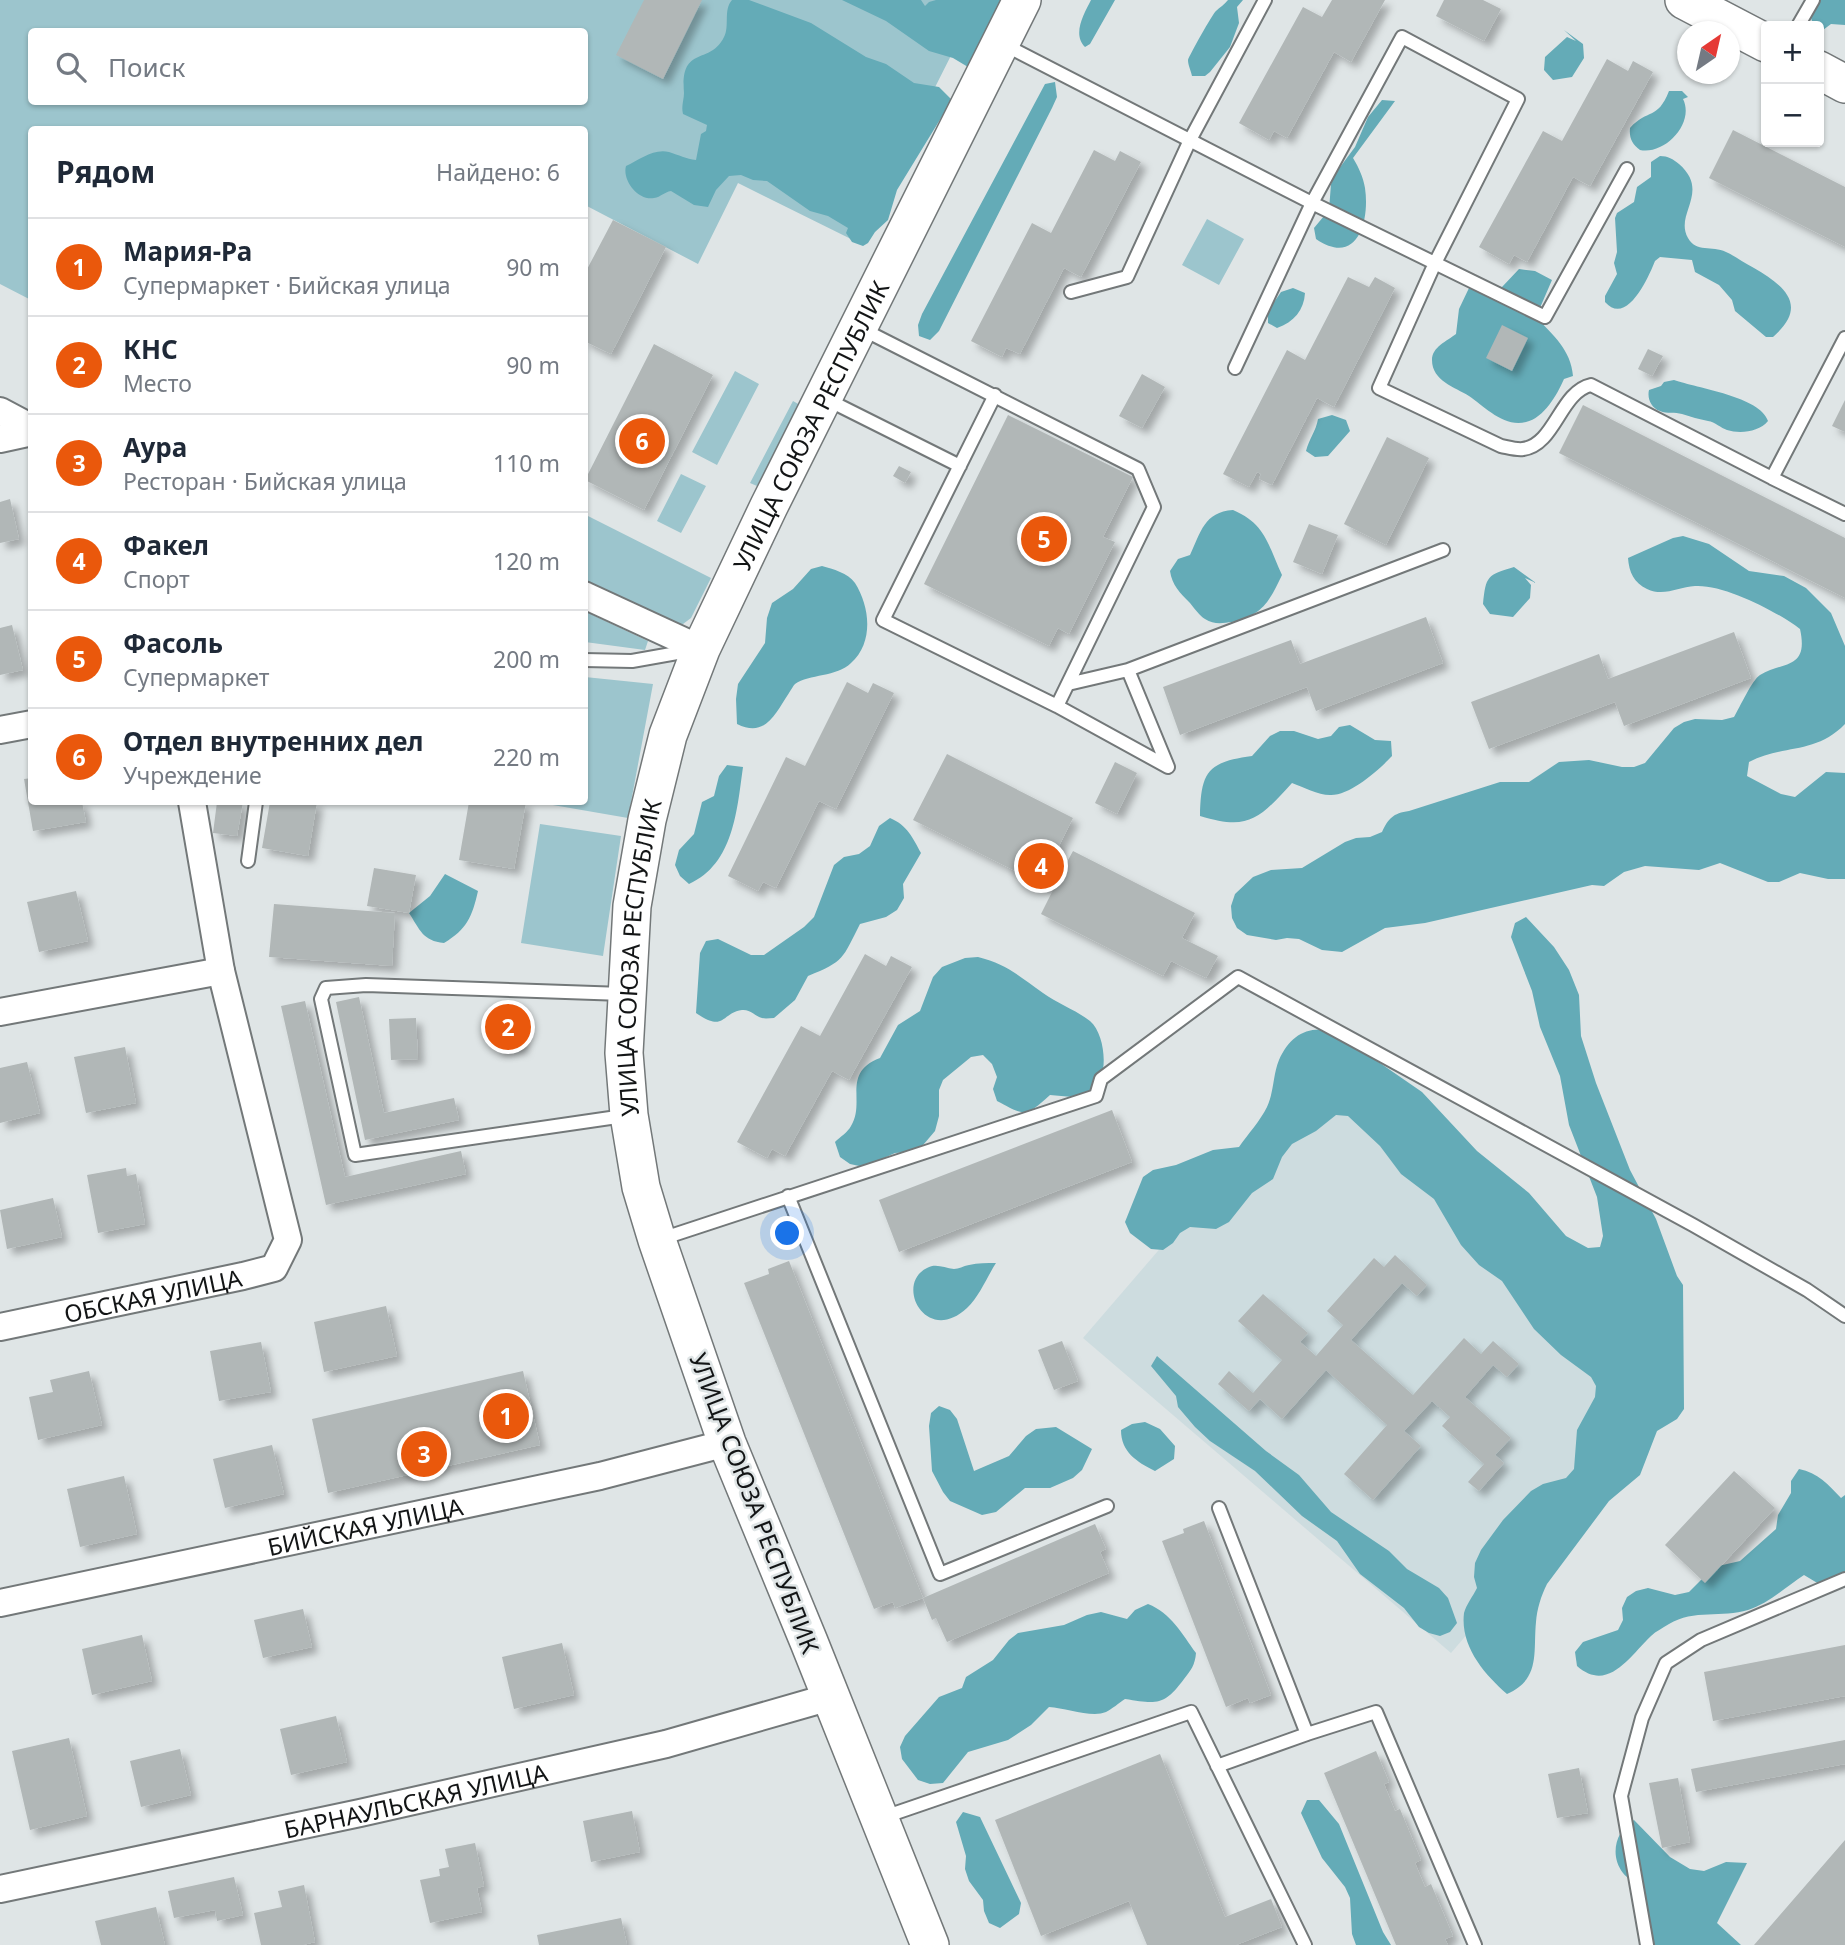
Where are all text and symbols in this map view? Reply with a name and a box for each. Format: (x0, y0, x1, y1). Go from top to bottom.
north arrow (1677, 21, 1740, 84)
map controls (1761, 21, 1824, 147)
button: + (1761, 21, 1824, 84)
search box (28, 28, 588, 105)
icon: search (52, 48, 90, 86)
text: Поиск (108, 49, 185, 85)
button: − (1761, 84, 1824, 147)
text: Рядом (56, 151, 155, 192)
text: Найдено: 6 (436, 156, 560, 188)
text: Мария-Ра (123, 233, 252, 269)
text: 1 (72, 251, 86, 283)
text: 90 m (506, 251, 560, 283)
text: Супермаркет · Бийская улица (123, 269, 451, 301)
street label: УЛИЦА СОЮЗА РЕСПУБЛИК (724, 275, 896, 575)
text: КНС (123, 331, 178, 367)
text: 2 (72, 349, 86, 381)
text: 90 m (506, 349, 560, 381)
text: Место (123, 367, 192, 399)
pin: 6 (619, 415, 665, 467)
text: Аура (123, 429, 187, 465)
text: 3 (72, 447, 86, 479)
text: 110 m (493, 447, 560, 479)
text: Ресторан · Бийская улица (123, 465, 407, 497)
pin: 5 (1021, 513, 1067, 565)
text: Факел (123, 527, 209, 563)
text: 4 (72, 545, 86, 577)
text: 120 m (493, 545, 560, 577)
text: Спорт (123, 563, 190, 595)
text: Фасоль (123, 625, 223, 661)
text: 5 (72, 643, 86, 675)
text: 200 m (493, 643, 560, 675)
text: Супермаркет (123, 661, 269, 693)
text: Отдел внутренних дел (123, 723, 424, 759)
text: 6 (72, 741, 86, 773)
text: 220 m (493, 741, 560, 773)
text: Учреждение (123, 759, 262, 791)
street label: УЛИЦА СОЮЗА РЕСПУБЛИК (607, 795, 668, 1118)
pin: 4 (1018, 840, 1064, 892)
pin: 2 (485, 1001, 531, 1053)
your location (770, 1216, 804, 1250)
street label: ОБСКАЯ УЛИЦА (61, 1260, 245, 1330)
street label: УЛИЦА СОЮЗА РЕСПУБЛИК (682, 1348, 828, 1658)
pin: 1 (483, 1390, 529, 1442)
pin: 3 (401, 1428, 447, 1480)
street label: БИЙСКАЯ УЛИЦА (264, 1489, 466, 1562)
street label: БАРНАУЛЬСКАЯ УЛИЦА (281, 1755, 551, 1845)

